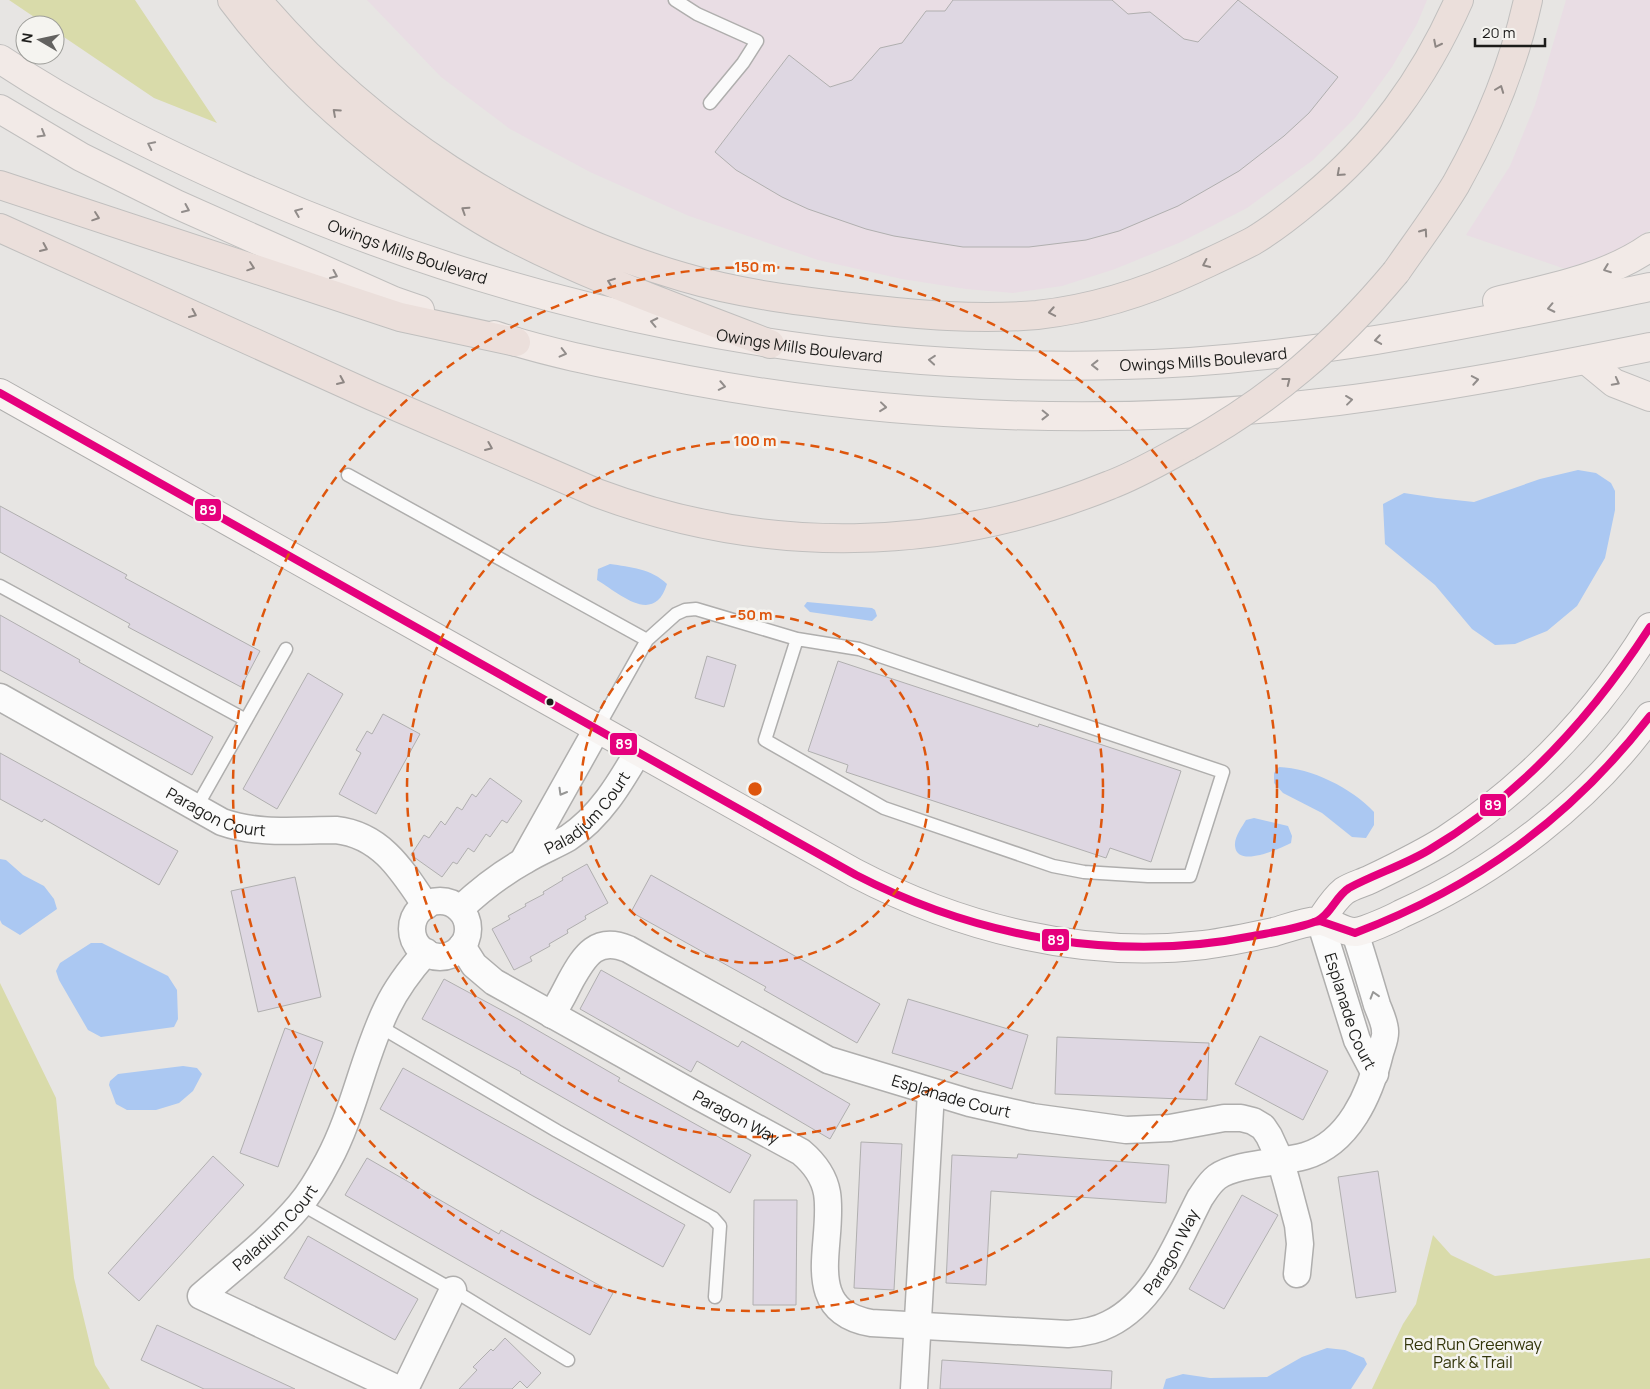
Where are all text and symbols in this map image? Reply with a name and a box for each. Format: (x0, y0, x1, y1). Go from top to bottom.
north arrow (15, 15, 65, 65)
scale bar (1475, 15, 1545, 47)
text: 20 m (1482, 22, 1515, 43)
text: N (16, 31, 37, 44)
one-way arrow (1433, 39, 1443, 48)
one-way arrow (1494, 85, 1505, 94)
one-way arrow (332, 109, 341, 118)
one-way arrow (37, 128, 46, 138)
one-way arrow (147, 141, 156, 151)
one-way arrow (1336, 167, 1345, 176)
one-way arrow (181, 202, 190, 213)
one-way arrow (462, 207, 471, 216)
one-way arrow (294, 208, 303, 219)
one-way arrow (91, 211, 100, 221)
street label: Owings Mills Boulevard (324, 214, 490, 289)
one-way arrow (1418, 228, 1427, 238)
one-way arrow (39, 241, 48, 252)
text: 150 m (734, 256, 776, 277)
one-way arrow (1203, 258, 1212, 268)
one-way arrow (246, 261, 254, 271)
one-way arrow (1603, 263, 1612, 273)
one-way arrow (329, 269, 338, 280)
one-way arrow (607, 278, 616, 288)
one-way arrow (1546, 302, 1555, 313)
one-way arrow (1048, 307, 1056, 317)
one-way arrow (187, 308, 196, 318)
one-way arrow (649, 317, 658, 328)
street label: Owings Mills Boulevard (715, 323, 884, 368)
one-way arrow (1374, 334, 1383, 344)
street label: Owings Mills Boulevard (1119, 342, 1288, 376)
one-way arrow (559, 347, 568, 358)
one-way arrow (928, 355, 936, 366)
one-way arrow (1091, 360, 1098, 370)
one-way arrow (336, 375, 345, 386)
one-way arrow (1470, 375, 1479, 386)
one-way arrow (1610, 376, 1619, 386)
one-way arrow (1281, 378, 1290, 386)
one-way arrow (718, 381, 727, 391)
one-way arrow (1345, 395, 1353, 406)
one-way arrow (880, 401, 888, 412)
one-way arrow (1042, 410, 1050, 421)
text: 100 m (734, 430, 776, 451)
one-way arrow (484, 440, 493, 451)
line badge: 89 (194, 498, 222, 522)
text: 89 (199, 500, 217, 519)
text: 50 m (737, 604, 773, 625)
unlabelled marker (545, 697, 555, 707)
line badge: 89 (609, 732, 638, 756)
text: 89 (615, 734, 633, 753)
street label: Paladium Court (541, 767, 635, 859)
centre of rings (746, 780, 764, 798)
street label: Paragon Court (162, 782, 267, 841)
one-way arrow (558, 787, 568, 796)
line badge: 89 (1479, 793, 1507, 817)
text: 89 (1484, 795, 1502, 814)
line badge: 89 (1041, 928, 1070, 952)
text: 89 (1047, 930, 1065, 949)
street label: Esplanade Court (1319, 950, 1382, 1073)
one-way arrow (1370, 992, 1380, 1000)
street label: Esplanade Court (889, 1069, 1013, 1123)
street label: Paragon Way (689, 1085, 784, 1150)
street label: Paladium Court (228, 1180, 323, 1275)
street label: Paragon Way (1138, 1205, 1204, 1300)
park label: Red Run Greenway Park & Trail (1404, 1333, 1543, 1373)

